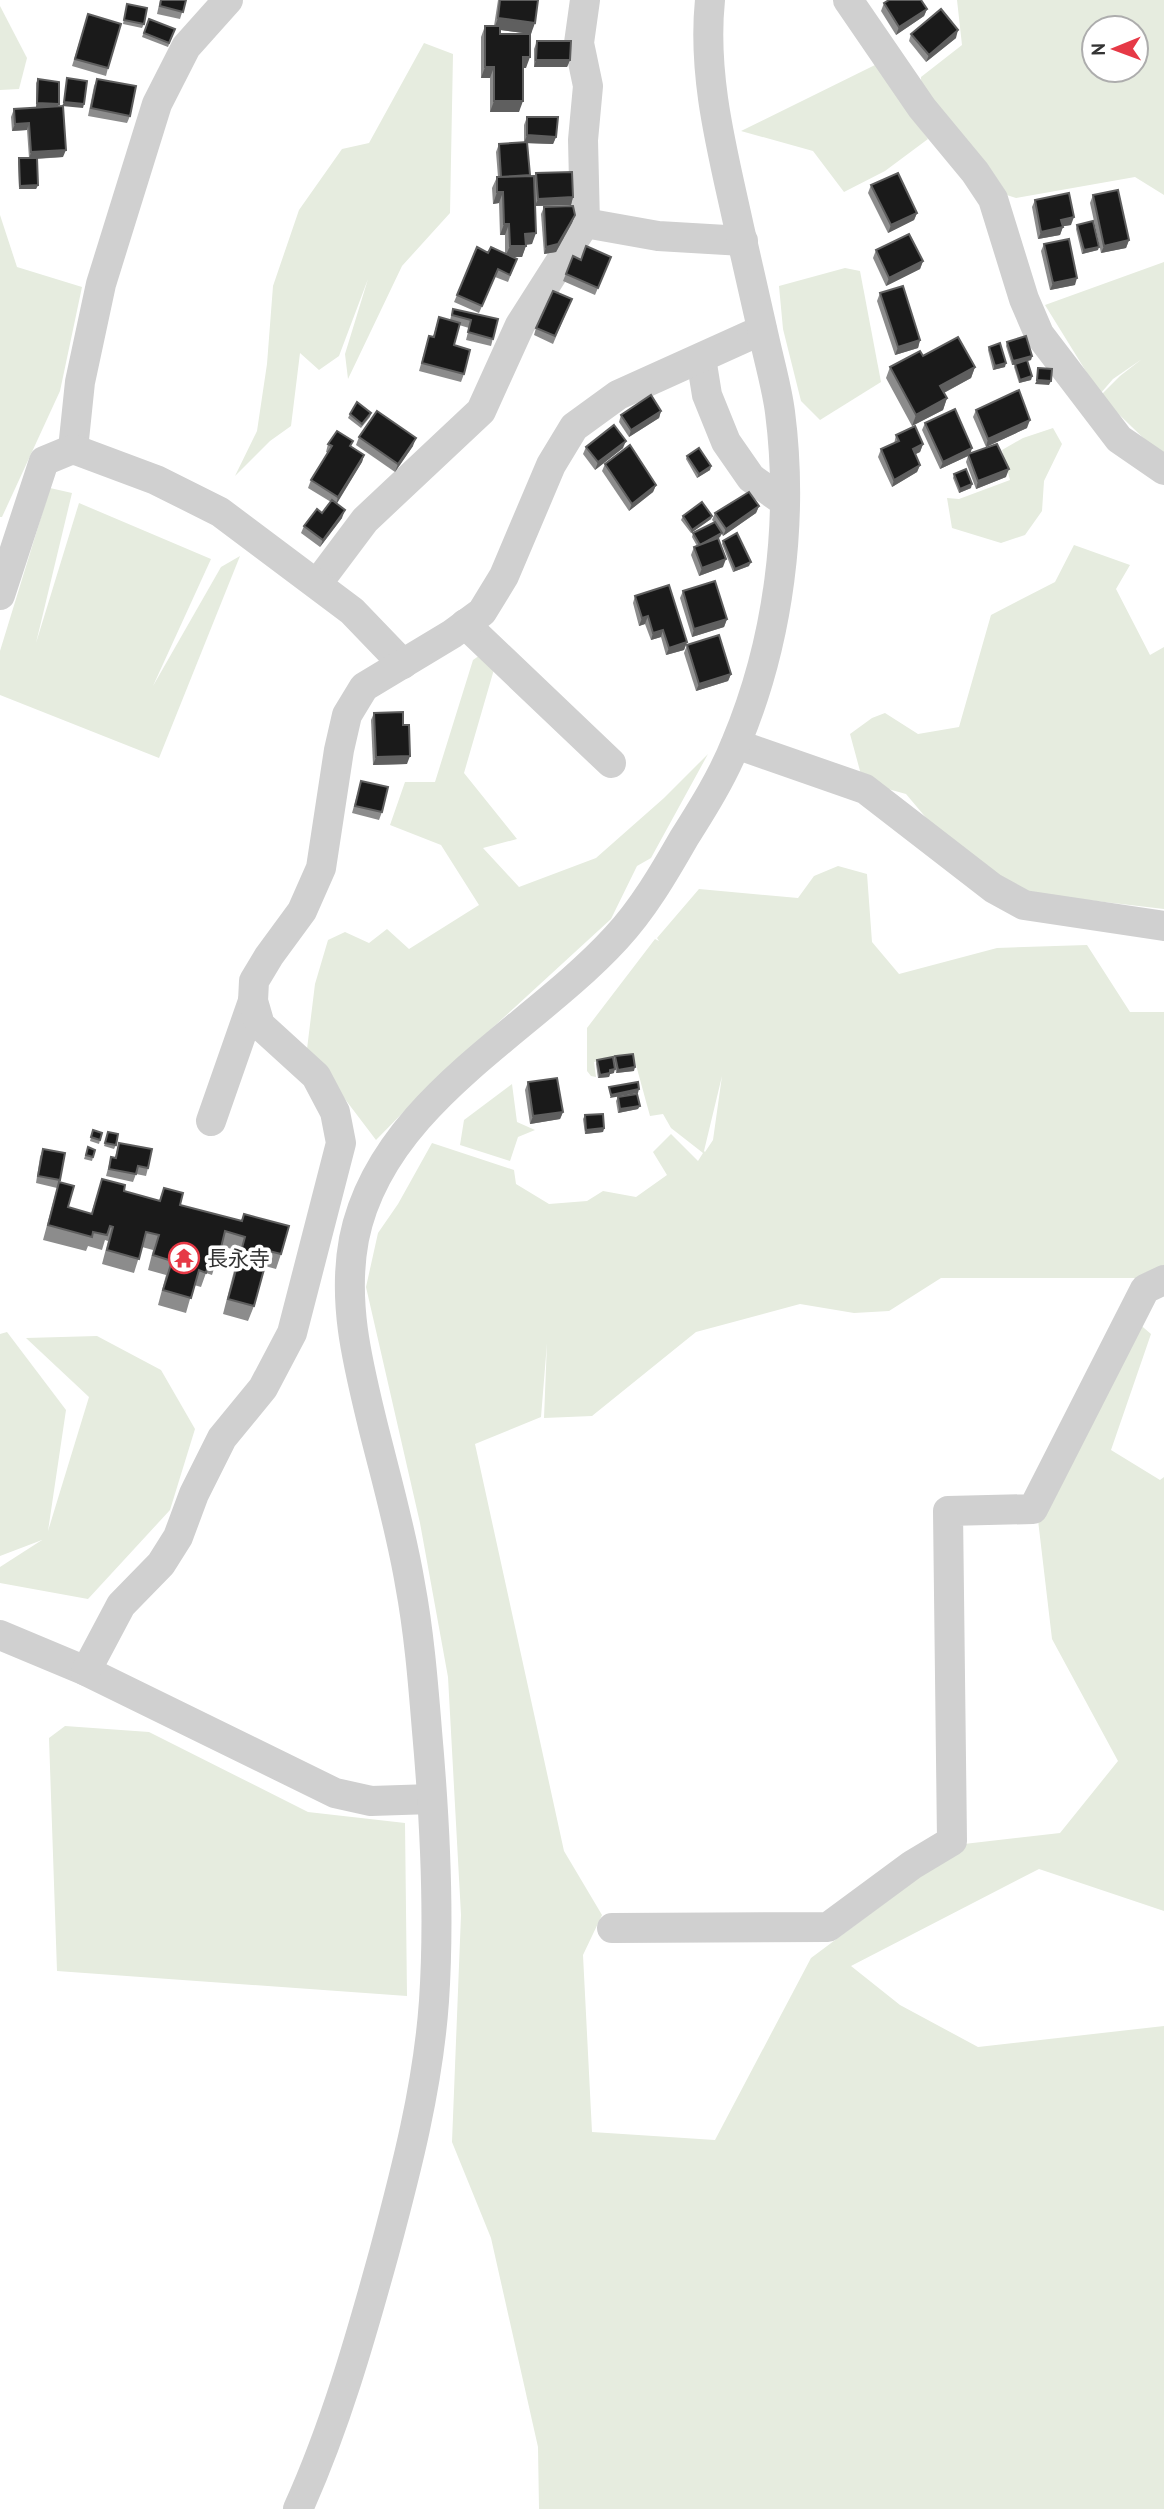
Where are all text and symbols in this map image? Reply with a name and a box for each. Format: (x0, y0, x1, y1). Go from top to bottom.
north arrow (1080, 14, 1150, 84)
text: N (1086, 43, 1110, 56)
temple icon: 長永寺 (167, 1241, 201, 1275)
place label: 長永寺 (207, 1245, 270, 1272)

